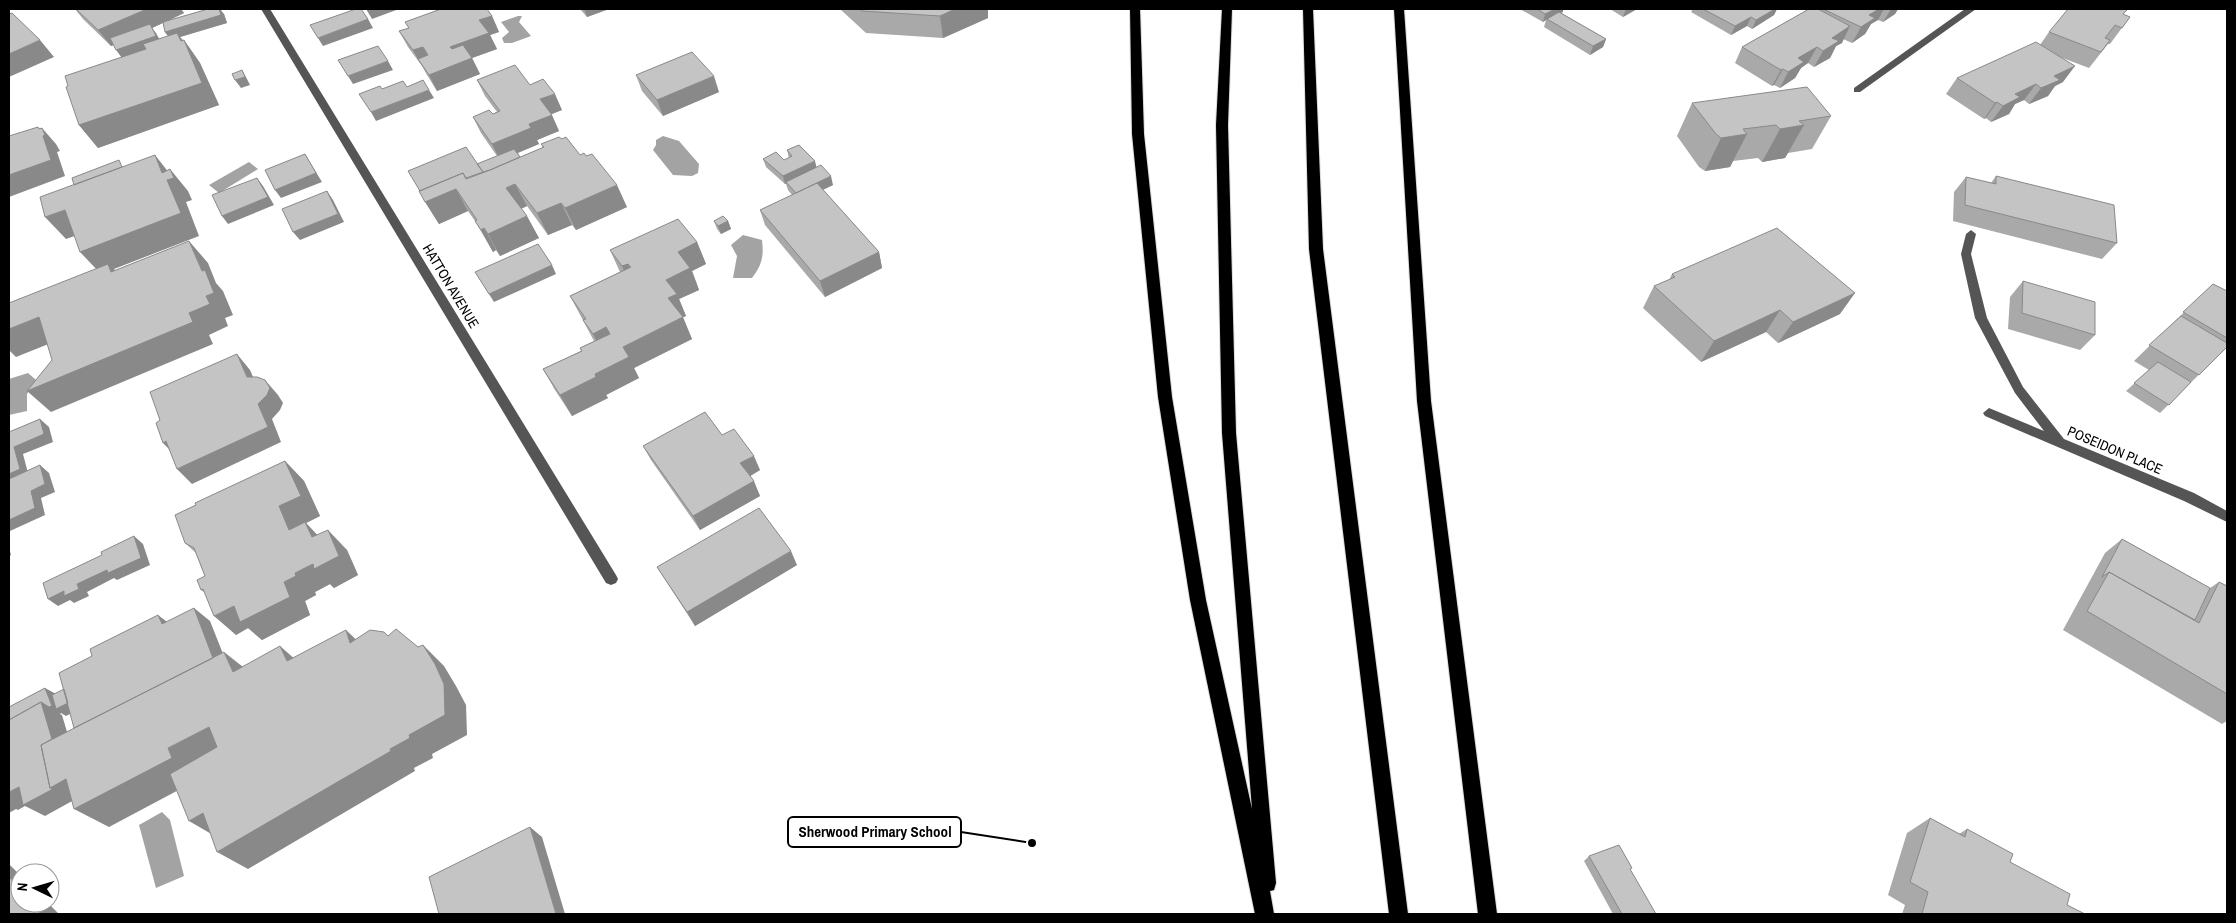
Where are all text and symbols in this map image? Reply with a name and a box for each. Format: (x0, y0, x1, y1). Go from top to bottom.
street label: HATTON AVENUE (419, 241, 483, 331)
street label: POSEIDON PLACE (2065, 422, 2165, 478)
callout: Sherwood Primary School (788, 817, 961, 847)
text: Sherwood Primary School (798, 821, 952, 842)
north arrow (10, 863, 60, 913)
text: N (13, 882, 31, 892)

